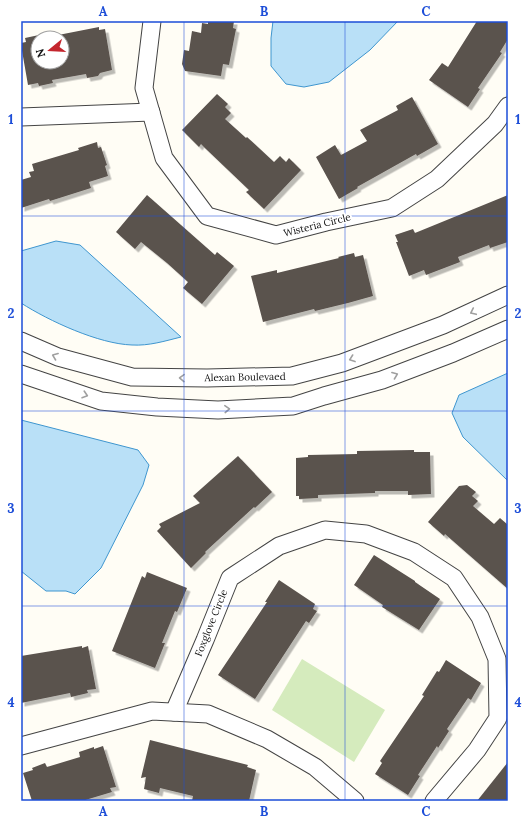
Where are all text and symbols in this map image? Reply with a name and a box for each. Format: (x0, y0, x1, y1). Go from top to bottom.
text: A (99, 3, 108, 20)
text: B (260, 3, 269, 20)
text: C (422, 3, 431, 20)
north arrow (30, 30, 70, 70)
text: N (32, 46, 48, 59)
text: 1 (8, 111, 14, 128)
text: 1 (515, 111, 521, 128)
street label: Wisteria Circle (282, 210, 353, 240)
text: 2 (8, 305, 15, 322)
text: 2 (515, 305, 522, 322)
one-way arrow (469, 307, 477, 315)
one-way arrow (52, 352, 59, 360)
one-way arrow (348, 355, 355, 363)
street label: Alexan Boulevaed (203, 370, 286, 384)
one-way arrow (391, 372, 398, 380)
one-way arrow (179, 374, 185, 382)
one-way arrow (81, 390, 88, 399)
one-way arrow (224, 405, 230, 414)
text: 3 (7, 500, 15, 517)
text: 3 (514, 500, 522, 517)
street label: Foxglove Circle (192, 587, 231, 658)
text: 4 (7, 694, 15, 711)
text: 4 (514, 694, 522, 711)
text: A (99, 803, 108, 820)
text: B (260, 803, 269, 820)
text: C (422, 803, 431, 820)

